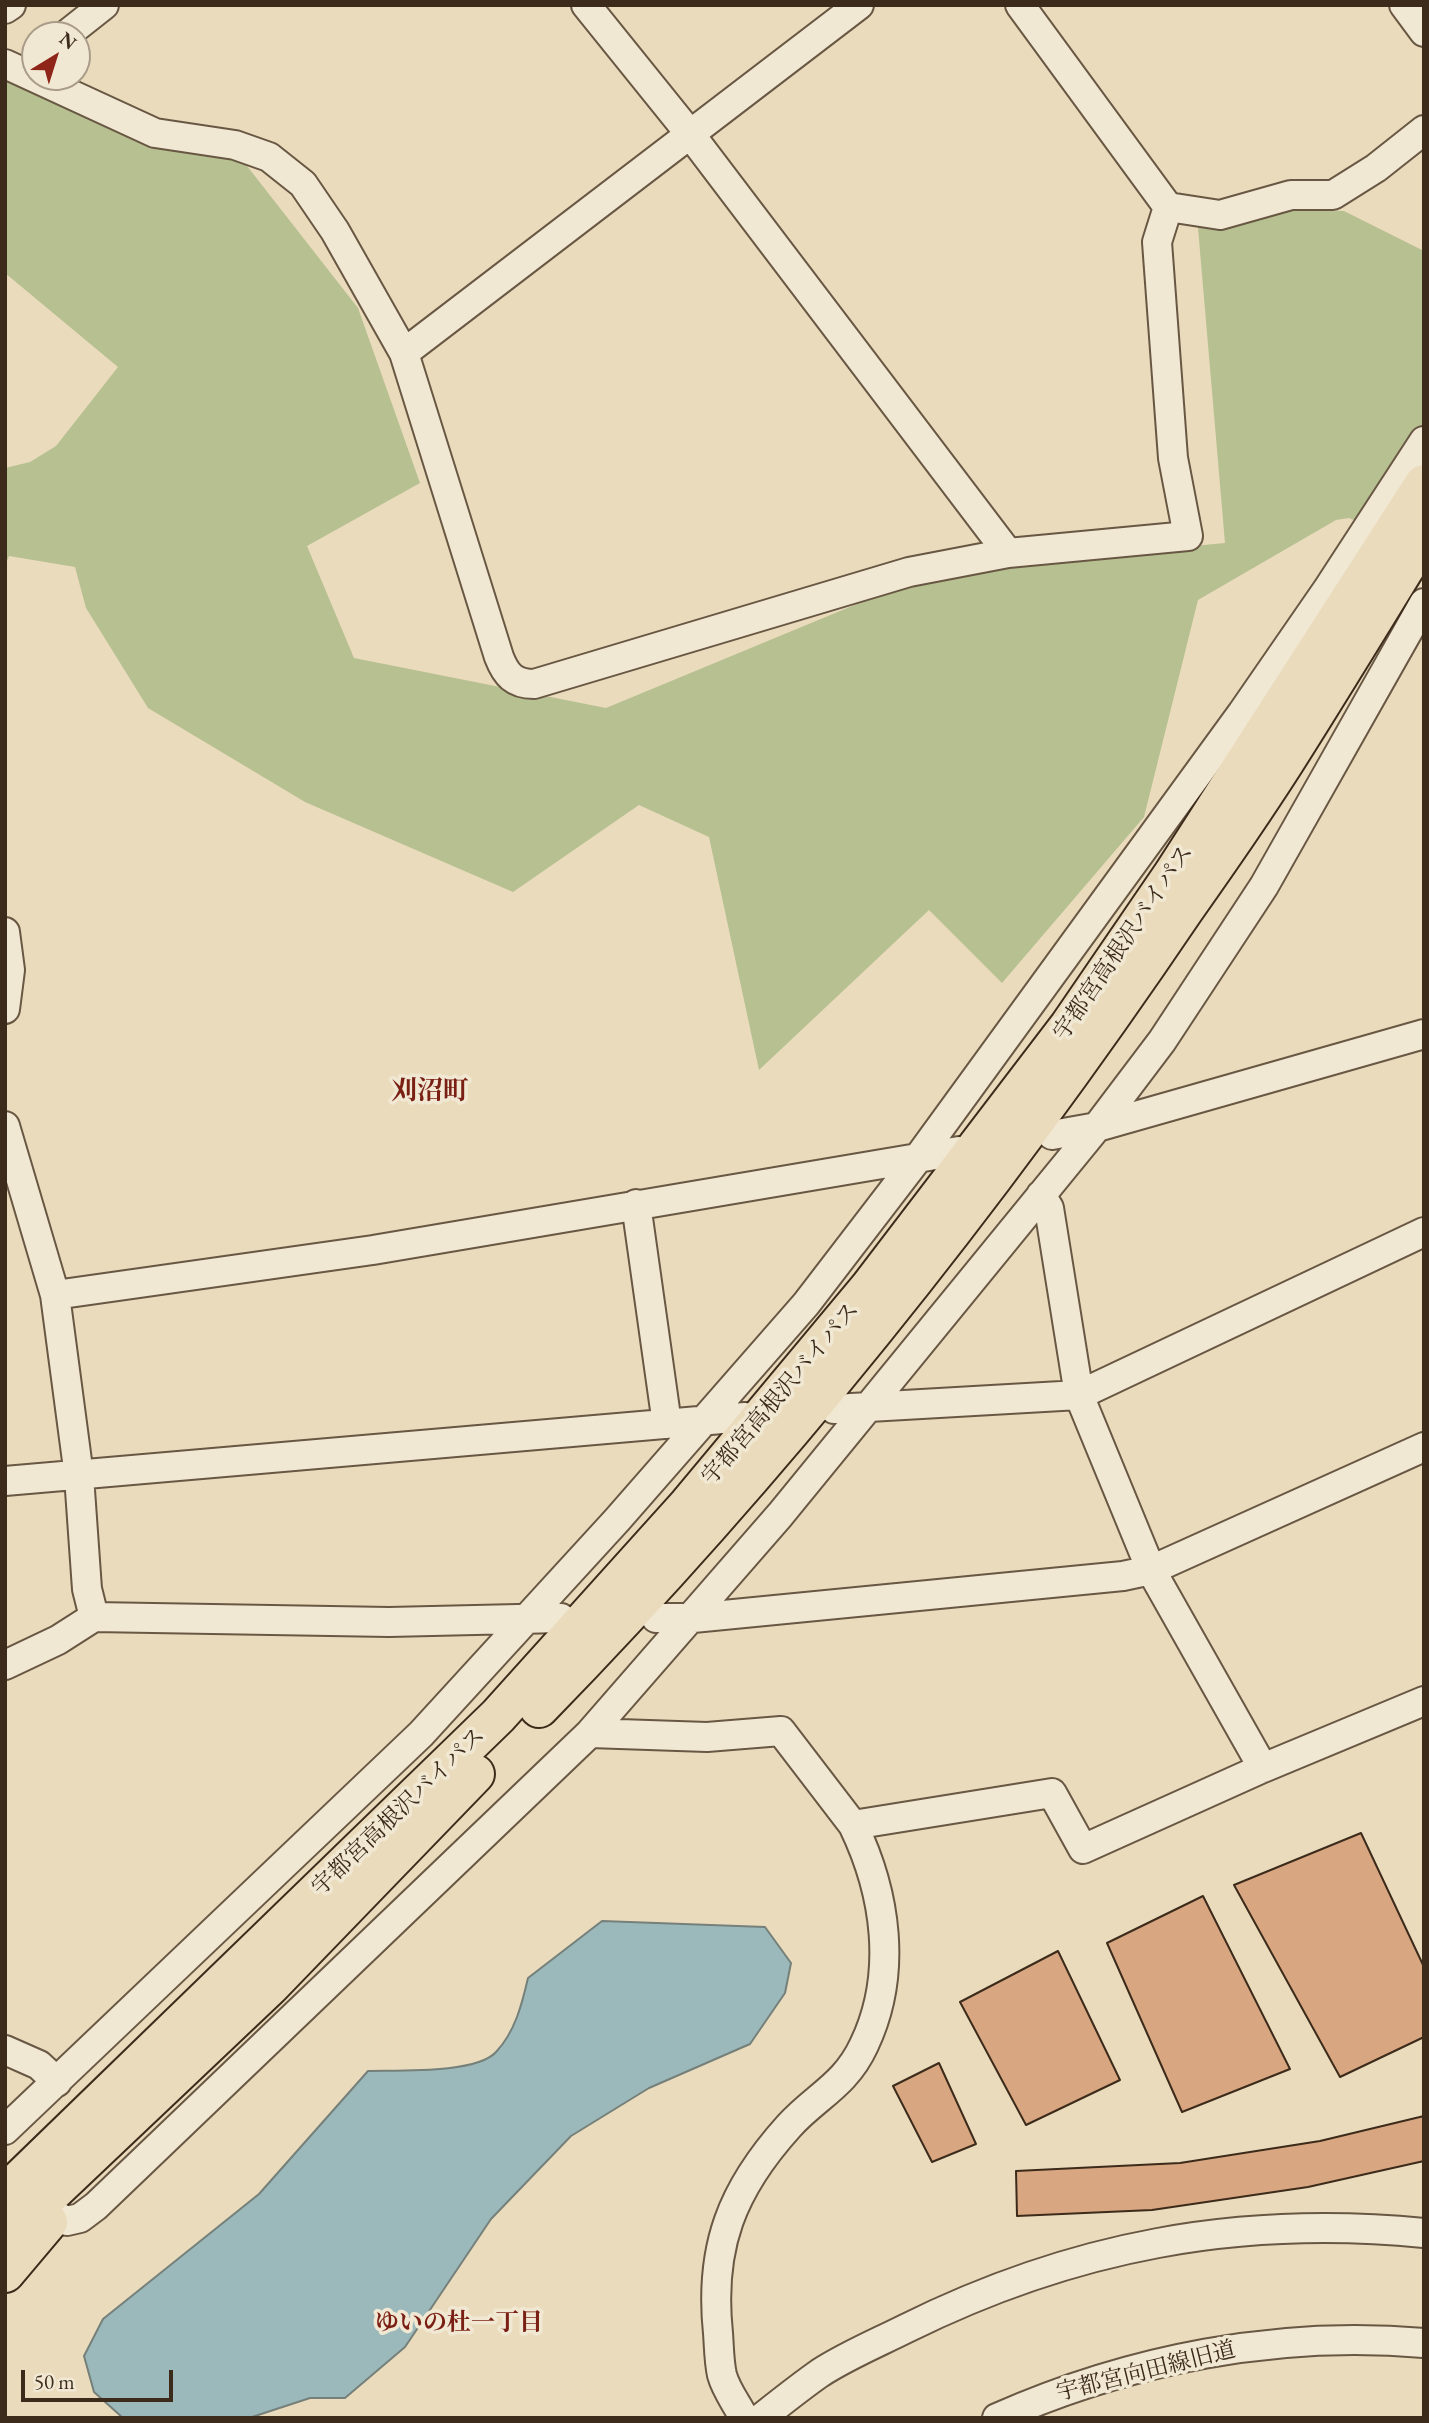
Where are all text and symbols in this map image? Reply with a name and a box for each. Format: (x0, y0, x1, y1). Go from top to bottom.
north arrow (21, 21, 91, 91)
text: N (54, 26, 82, 55)
street label: 宇都宮高根沢バイパス (1048, 840, 1200, 1046)
district label: 刈沼町 (391, 1076, 469, 1108)
street label: 宇都宮高根沢バイパス (697, 1297, 865, 1491)
street label: 宇都宮高根沢バイパス (307, 1722, 491, 1902)
district label: ゆいの杜一丁目 (375, 2309, 543, 2337)
street label: 宇都宮向田線旧道 (1053, 2336, 1239, 2408)
scale bar (24, 2356, 177, 2400)
text: 50 m (34, 2368, 75, 2395)

